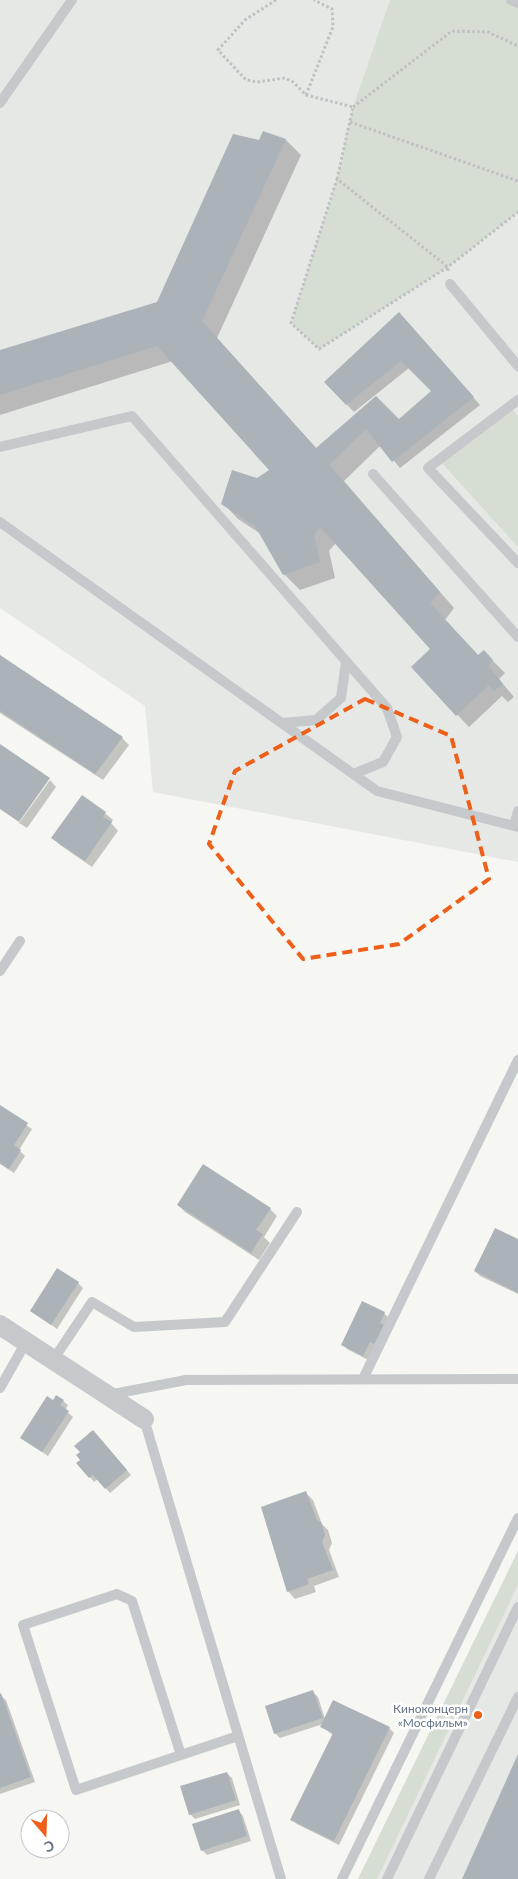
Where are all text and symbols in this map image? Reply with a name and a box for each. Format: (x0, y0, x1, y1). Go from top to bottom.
place label: Киноконцерн «Мосфильм» (393, 1701, 468, 1730)
marker: Киноконцерн «Мосфильм» (472, 1709, 484, 1721)
north arrow (20, 1809, 70, 1859)
text: С (42, 1837, 57, 1857)

